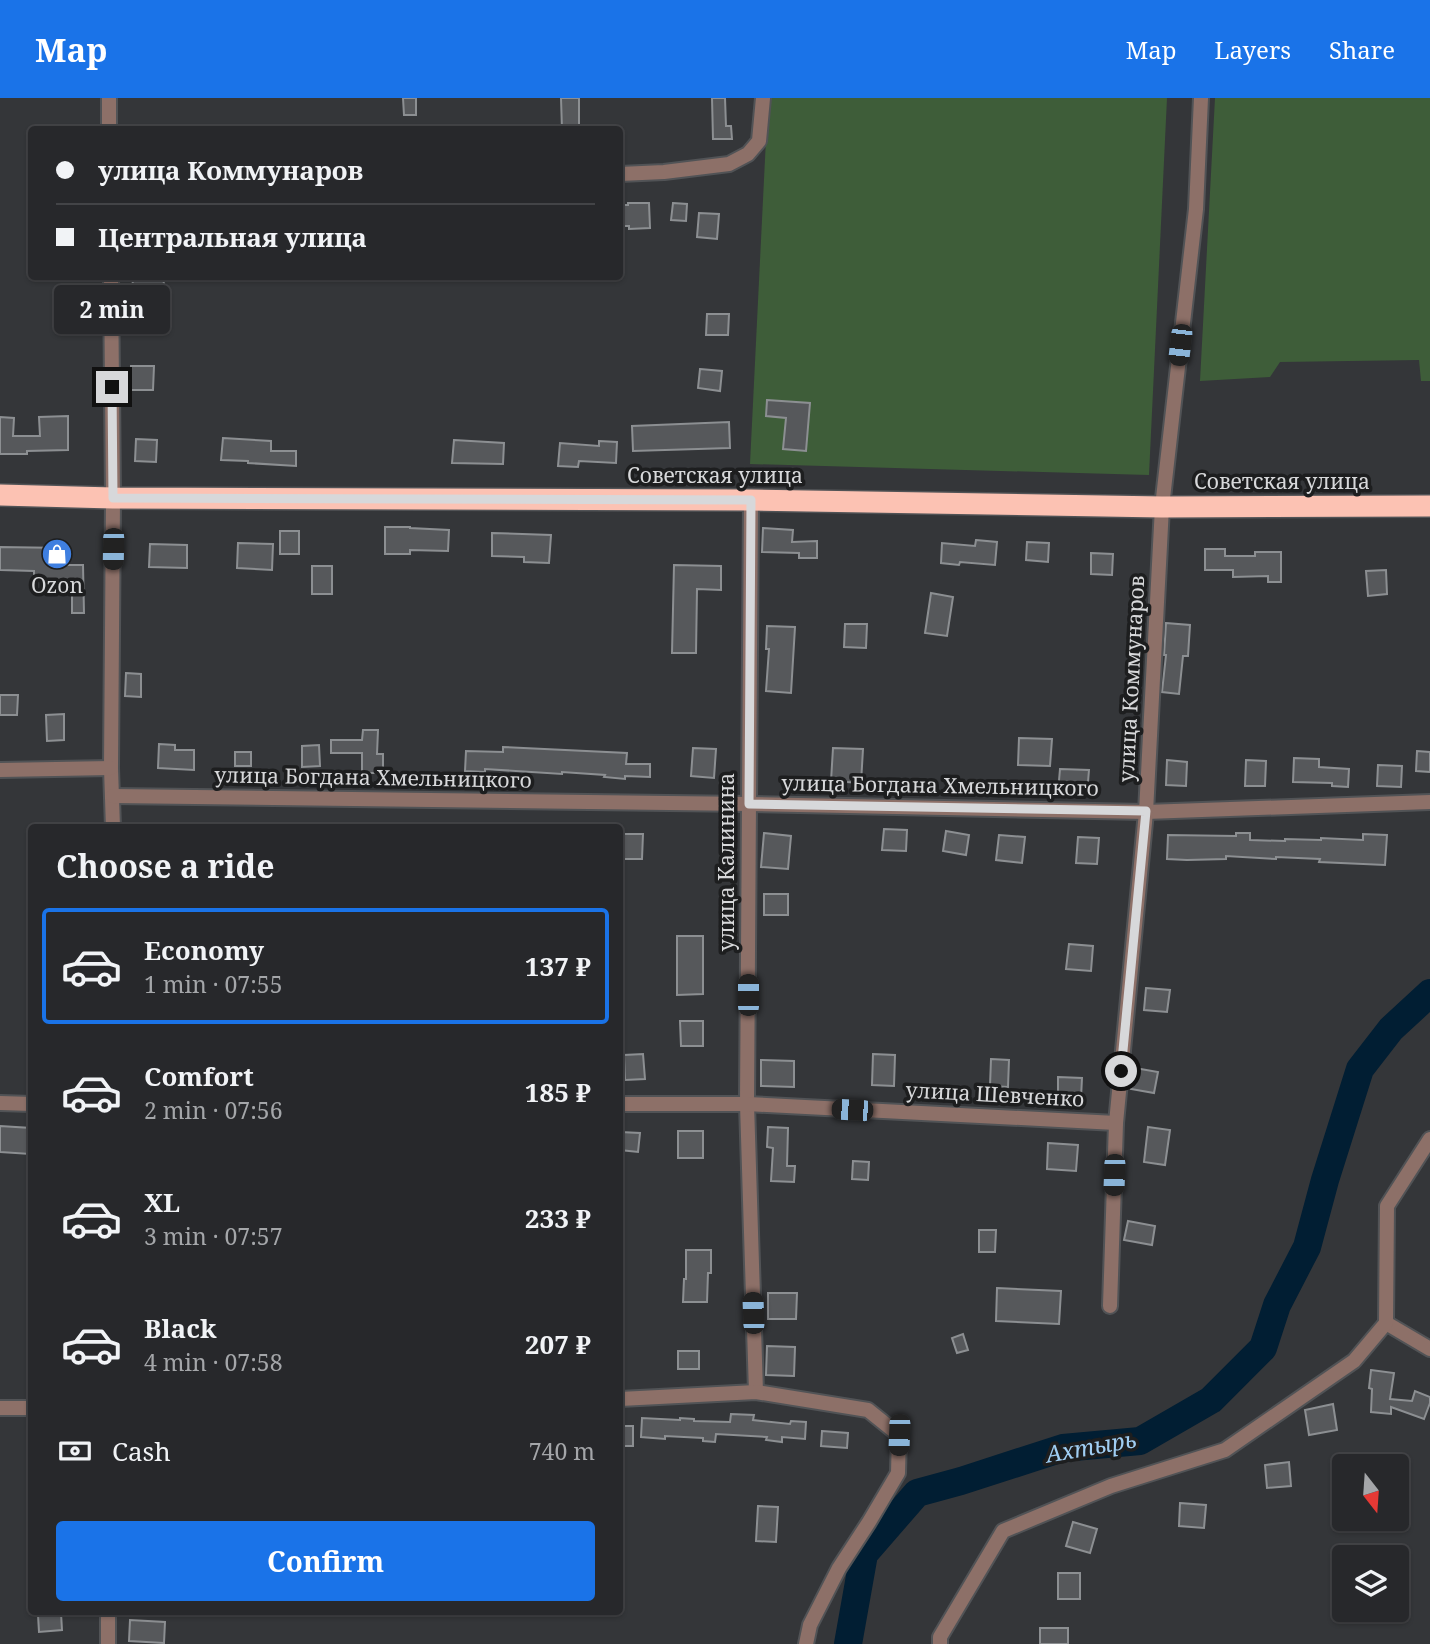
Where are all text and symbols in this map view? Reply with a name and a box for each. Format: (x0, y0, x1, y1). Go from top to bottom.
text: Map (35, 27, 108, 72)
text: Map (1126, 33, 1177, 66)
text: Layers (1215, 33, 1291, 66)
text: Share (1329, 33, 1395, 66)
text: улица Коммунаров (98, 152, 363, 188)
text: Центральная улица (98, 219, 367, 255)
callout: 2 min (54, 286, 170, 334)
text: 2 min (79, 293, 145, 325)
car (1168, 323, 1193, 367)
route end (96, 371, 128, 403)
street label: Советская улица (627, 461, 803, 489)
street label: Советская улица (1194, 467, 1370, 495)
car (103, 528, 124, 570)
shop icon: Ozon (40, 537, 74, 571)
place label: Ozon (31, 571, 83, 599)
street label: улица Коммунаров (1112, 575, 1150, 783)
street label: улица Богдана Хмельницкого (214, 760, 532, 794)
street label: улица Богдана Хмельницкого (781, 768, 1099, 802)
street label: улица Калинина (712, 773, 740, 951)
text: Choose a ride (56, 844, 275, 887)
text: Economy (144, 932, 264, 968)
icon: car (60, 935, 123, 998)
text: 137 ₽ (525, 948, 591, 984)
text: 1 min · 07:55 (144, 968, 282, 1000)
car (738, 974, 759, 1016)
route start (1105, 1055, 1137, 1087)
text: Comfort (144, 1058, 254, 1094)
icon: car (60, 1061, 123, 1124)
text: 185 ₽ (525, 1074, 591, 1110)
street label: улица Шевченко (905, 1075, 1085, 1113)
text: 2 min · 07:56 (144, 1094, 282, 1126)
car (831, 1098, 874, 1122)
car (1103, 1154, 1126, 1196)
text: XL (144, 1184, 180, 1220)
icon: car (60, 1187, 123, 1250)
text: 233 ₽ (525, 1200, 591, 1236)
text: 3 min · 07:57 (144, 1220, 282, 1252)
car (742, 1292, 765, 1334)
text: Black (144, 1310, 217, 1346)
icon: car (60, 1313, 123, 1376)
text: 207 ₽ (525, 1326, 591, 1362)
text: 4 min · 07:58 (144, 1346, 282, 1378)
car (888, 1414, 911, 1456)
water label: Ахтырь (1041, 1422, 1139, 1470)
icon: cash (56, 1432, 94, 1470)
text: Cash (112, 1433, 171, 1469)
text: 740 m (529, 1435, 595, 1467)
north arrow (1332, 1454, 1409, 1531)
map controls (1332, 1454, 1409, 1622)
button: Confirm (56, 1521, 595, 1601)
button: layers (1332, 1545, 1409, 1622)

